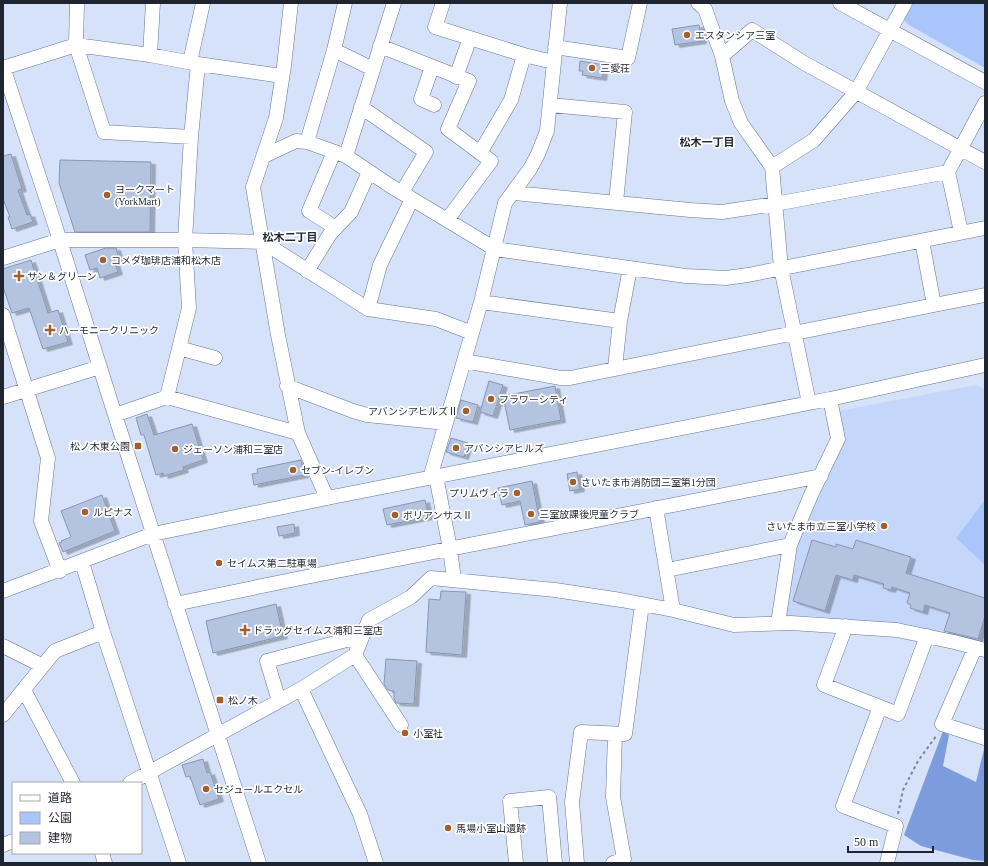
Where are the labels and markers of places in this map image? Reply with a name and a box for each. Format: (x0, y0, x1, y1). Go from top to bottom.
marker: エスタンシア三室 (682, 30, 692, 40)
place label: エスタンシア三室 (695, 30, 775, 41)
marker: 三愛荘 (587, 63, 597, 73)
place label: 三愛荘 (600, 63, 630, 74)
place label: ヨークマート (YorkMart) (115, 184, 175, 208)
marker: ヨークマート (YorkMart) (102, 190, 112, 200)
marker: コメダ珈琲店浦和松木店 (98, 255, 108, 265)
place label: コメダ珈琲店浦和松木店 (111, 255, 221, 266)
marker: サン＆グリーン (14, 271, 24, 281)
place label: サン＆グリーン (27, 271, 97, 282)
marker: ハーモニークリニック (44, 324, 56, 336)
place label: ハーモニークリニック (59, 325, 159, 336)
marker: フラワーシティ (486, 394, 496, 404)
place label: フラワーシティ (499, 394, 568, 405)
place label: アバンシアヒルズⅡ (368, 406, 458, 417)
marker: アバンシアヒルズⅡ (461, 406, 471, 416)
place label: 松ノ木東公園 (70, 441, 130, 452)
marker: 松ノ木東公園 (133, 441, 143, 451)
marker: アバンシアヒルズ (451, 443, 461, 453)
place label: アバンシアヒルズ (464, 443, 544, 454)
marker: ジェーソン浦和三室店 (170, 444, 180, 454)
place label: ジェーソン浦和三室店 (183, 444, 283, 455)
marker: セブン-イレブン (288, 465, 298, 475)
place label: セブン-イレブン (301, 465, 374, 476)
marker: さいたま市消防団三室第1分団 (568, 477, 578, 487)
place label: さいたま市消防団三室第1分団 (581, 477, 716, 488)
place label: プリムヴィラ (449, 488, 509, 499)
marker: プリムヴィラ (512, 488, 522, 498)
marker: ルピナス (80, 507, 90, 517)
place label: ルピナス (93, 507, 133, 518)
marker: 三室放課後児童クラブ (526, 509, 536, 519)
place label: 三室放課後児童クラブ (539, 509, 639, 520)
marker: ポリアンサスⅡ (390, 510, 400, 520)
place label: ポリアンサスⅡ (403, 510, 472, 521)
place label: さいたま市立三室小学校 (766, 521, 876, 532)
marker: さいたま市立三室小学校 (879, 521, 889, 531)
marker: セイムス第二駐車場 (214, 558, 224, 568)
place label: セイムス第二駐車場 (227, 558, 317, 569)
marker: ドラッグセイムス浦和三室店 (240, 625, 250, 635)
place label: ドラッグセイムス浦和三室店 (253, 625, 383, 636)
marker: 松ノ木 (215, 695, 225, 705)
place label: 松ノ木 (228, 695, 258, 706)
marker: 小室社 (400, 728, 410, 738)
place label: 小室社 (413, 728, 443, 739)
marker: セジュールエクセル (201, 784, 211, 794)
place label: セジュールエクセル (214, 784, 303, 795)
marker: 馬場小室山遺跡 (443, 823, 453, 833)
place label: 馬場小室山遺跡 (456, 823, 526, 834)

